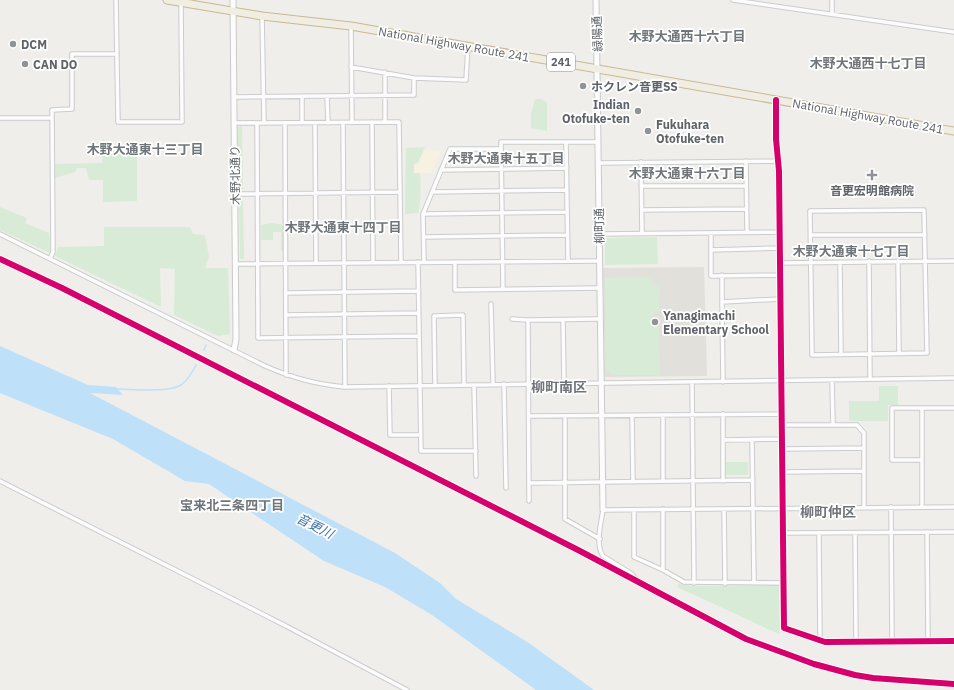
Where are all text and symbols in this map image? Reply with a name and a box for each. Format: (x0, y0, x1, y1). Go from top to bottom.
street label: 緑陽通 (589, 16, 605, 52)
street label: National Highway Route 241 (377, 23, 531, 65)
district label: 木野大通西十六丁目 (628, 28, 746, 45)
place label: DCM (21, 37, 47, 52)
marker: DCM (8, 39, 18, 49)
road number: 241 (547, 53, 575, 71)
district label: 木野大通西十七丁目 (809, 55, 927, 72)
place label: CAN DO (33, 57, 77, 72)
marker: CAN DO (20, 59, 30, 69)
place label: ホクレン音更SS (591, 79, 678, 94)
marker: ホクレン音更SS (578, 81, 588, 91)
street label: National Highway Route 241 (791, 95, 945, 137)
place label: Indian Otofuke-ten (562, 97, 630, 126)
marker: Indian Otofuke-ten (633, 106, 643, 116)
place label: Fukuhara Otofuke-ten (656, 117, 724, 146)
marker: Fukuhara Otofuke-ten (643, 126, 653, 136)
district label: 木野大通東十三丁目 (86, 141, 204, 158)
street label: 木野北通り (227, 145, 243, 205)
district label: 木野大通東十五丁目 (447, 150, 565, 167)
district label: 木野大通東十六丁目 (628, 165, 746, 182)
marker: 音更宏明館病院 (866, 169, 878, 181)
place label: 音更宏明館病院 (830, 183, 914, 198)
street label: 柳町通 (591, 208, 607, 244)
district label: 木野大通東十四丁目 (284, 219, 402, 236)
district label: 木野大通東十七丁目 (792, 243, 910, 260)
place label: Yanagimachi Elementary School (663, 308, 769, 337)
marker: Yanagimachi Elementary School (650, 317, 660, 327)
district label: 柳町南区 (531, 378, 587, 396)
district label: 宝来北三条四丁目 (180, 497, 284, 514)
district label: 柳町仲区 (800, 503, 856, 521)
water label: 音更川 (294, 510, 338, 543)

